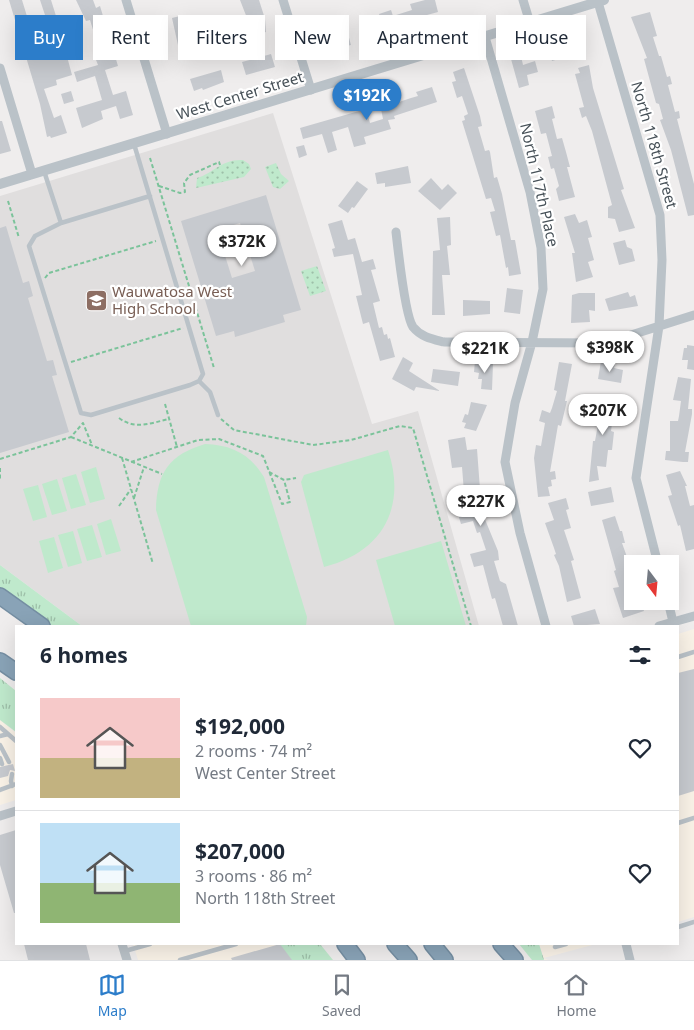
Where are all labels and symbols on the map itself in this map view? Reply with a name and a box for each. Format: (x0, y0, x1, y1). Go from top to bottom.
street label: West Center Street (174, 66, 306, 124)
pin: $192K (332, 78, 402, 121)
street label: North 118th Street (627, 79, 683, 211)
street label: North 117th Place (516, 121, 564, 249)
pin: $372K (207, 224, 277, 267)
place label: Wauwatosa West High School (112, 281, 233, 318)
school or university icon: Wauwatosa West High School (84, 289, 108, 313)
pin: $398K (575, 330, 645, 373)
pin: $221K (450, 332, 520, 374)
pin: $207K (568, 394, 638, 436)
pin: $227K (446, 484, 516, 527)
north arrow (624, 555, 679, 610)

